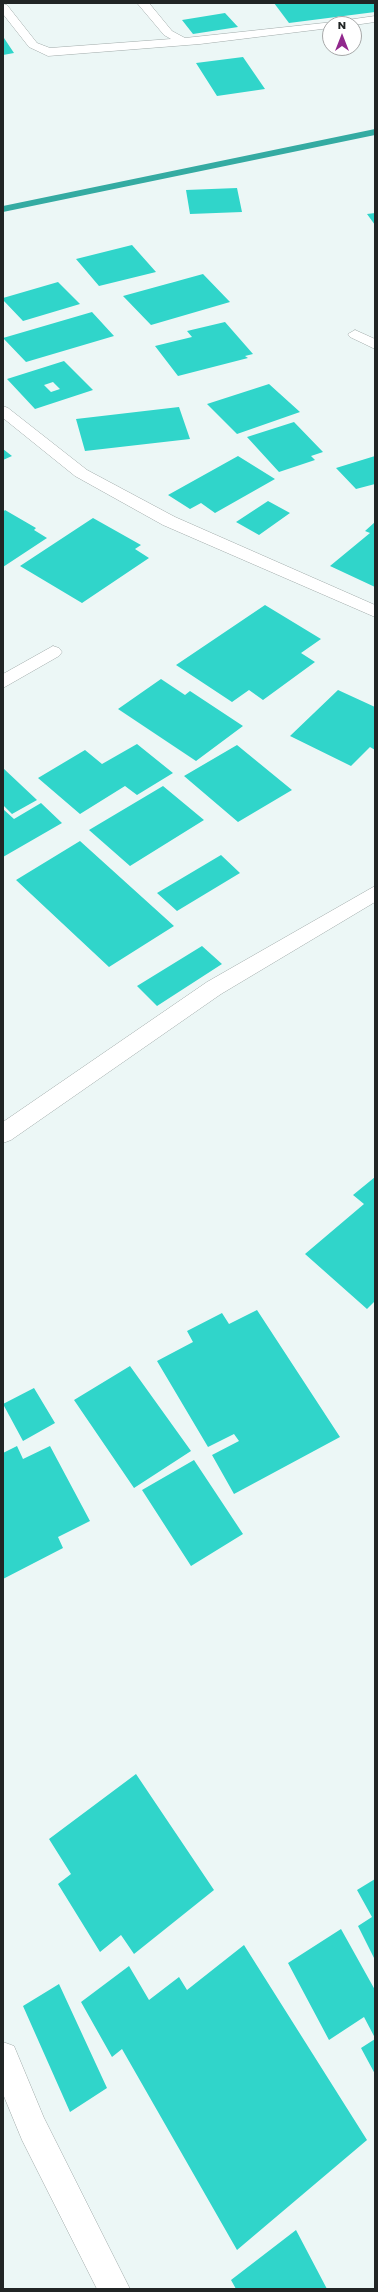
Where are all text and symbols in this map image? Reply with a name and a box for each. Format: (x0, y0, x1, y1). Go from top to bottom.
north arrow (322, 16, 362, 56)
text: N (338, 17, 346, 33)

